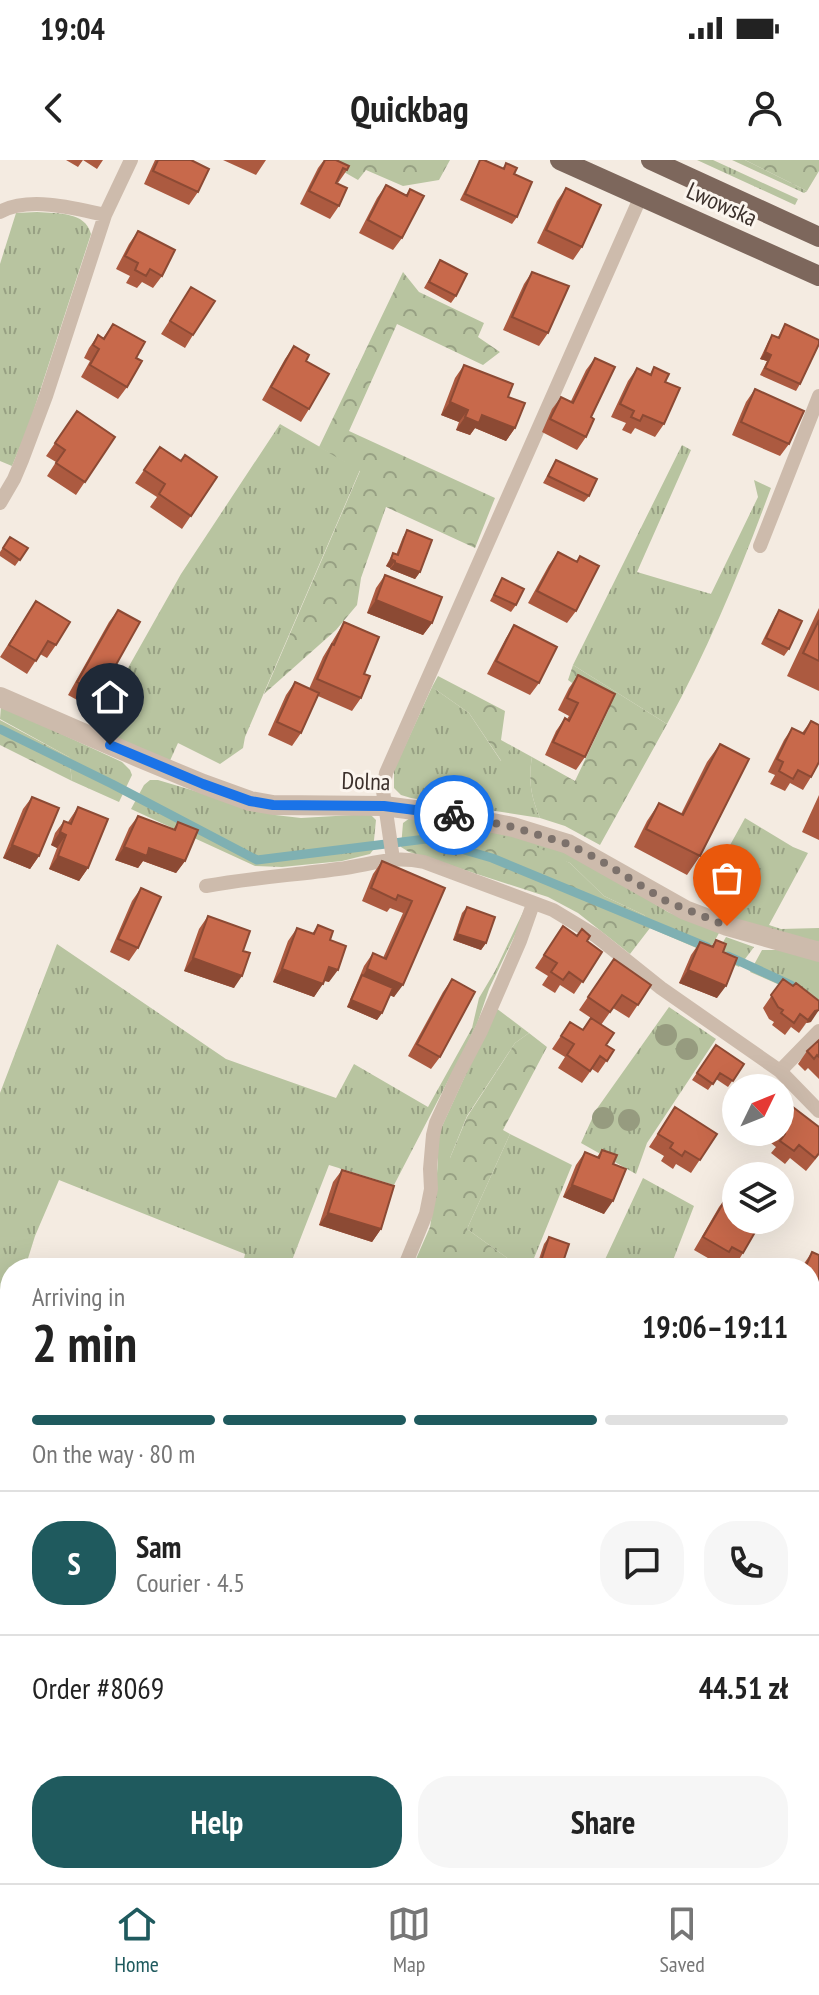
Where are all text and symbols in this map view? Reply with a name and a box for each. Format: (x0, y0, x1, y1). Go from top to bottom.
text: 19:04 (40, 9, 105, 48)
text: Quickbag (350, 85, 469, 132)
icon: back (32, 86, 76, 130)
icon: person (743, 86, 787, 130)
street label: Lwowska (682, 175, 762, 233)
pin (76, 663, 144, 745)
icon: home (88, 675, 132, 719)
street label: Dolna (341, 765, 391, 797)
courier (414, 775, 494, 855)
icon: bike (432, 793, 476, 837)
pin (693, 844, 761, 926)
icon: bag (705, 856, 749, 900)
north arrow (722, 1074, 794, 1146)
map controls (722, 1074, 794, 1234)
button: layers (722, 1162, 794, 1234)
text: Arriving in (32, 1280, 125, 1313)
text: 19:06–19:11 (642, 1307, 788, 1346)
text: 2 min (32, 1309, 137, 1376)
text: On the way · 80 m (32, 1437, 195, 1470)
button: chat (600, 1521, 684, 1605)
button: phone (704, 1521, 788, 1605)
text: Sam (136, 1527, 181, 1566)
text: S (67, 1544, 81, 1583)
text: Courier · 4.5 (136, 1566, 245, 1599)
text: Order #8069 (32, 1668, 164, 1707)
text: 44.51 zł (699, 1668, 788, 1707)
button: Help (32, 1776, 402, 1868)
button: Share (418, 1776, 788, 1868)
tab: Home (114, 1902, 159, 1978)
tab: Map (387, 1902, 431, 1978)
tab: Saved (659, 1902, 705, 1978)

